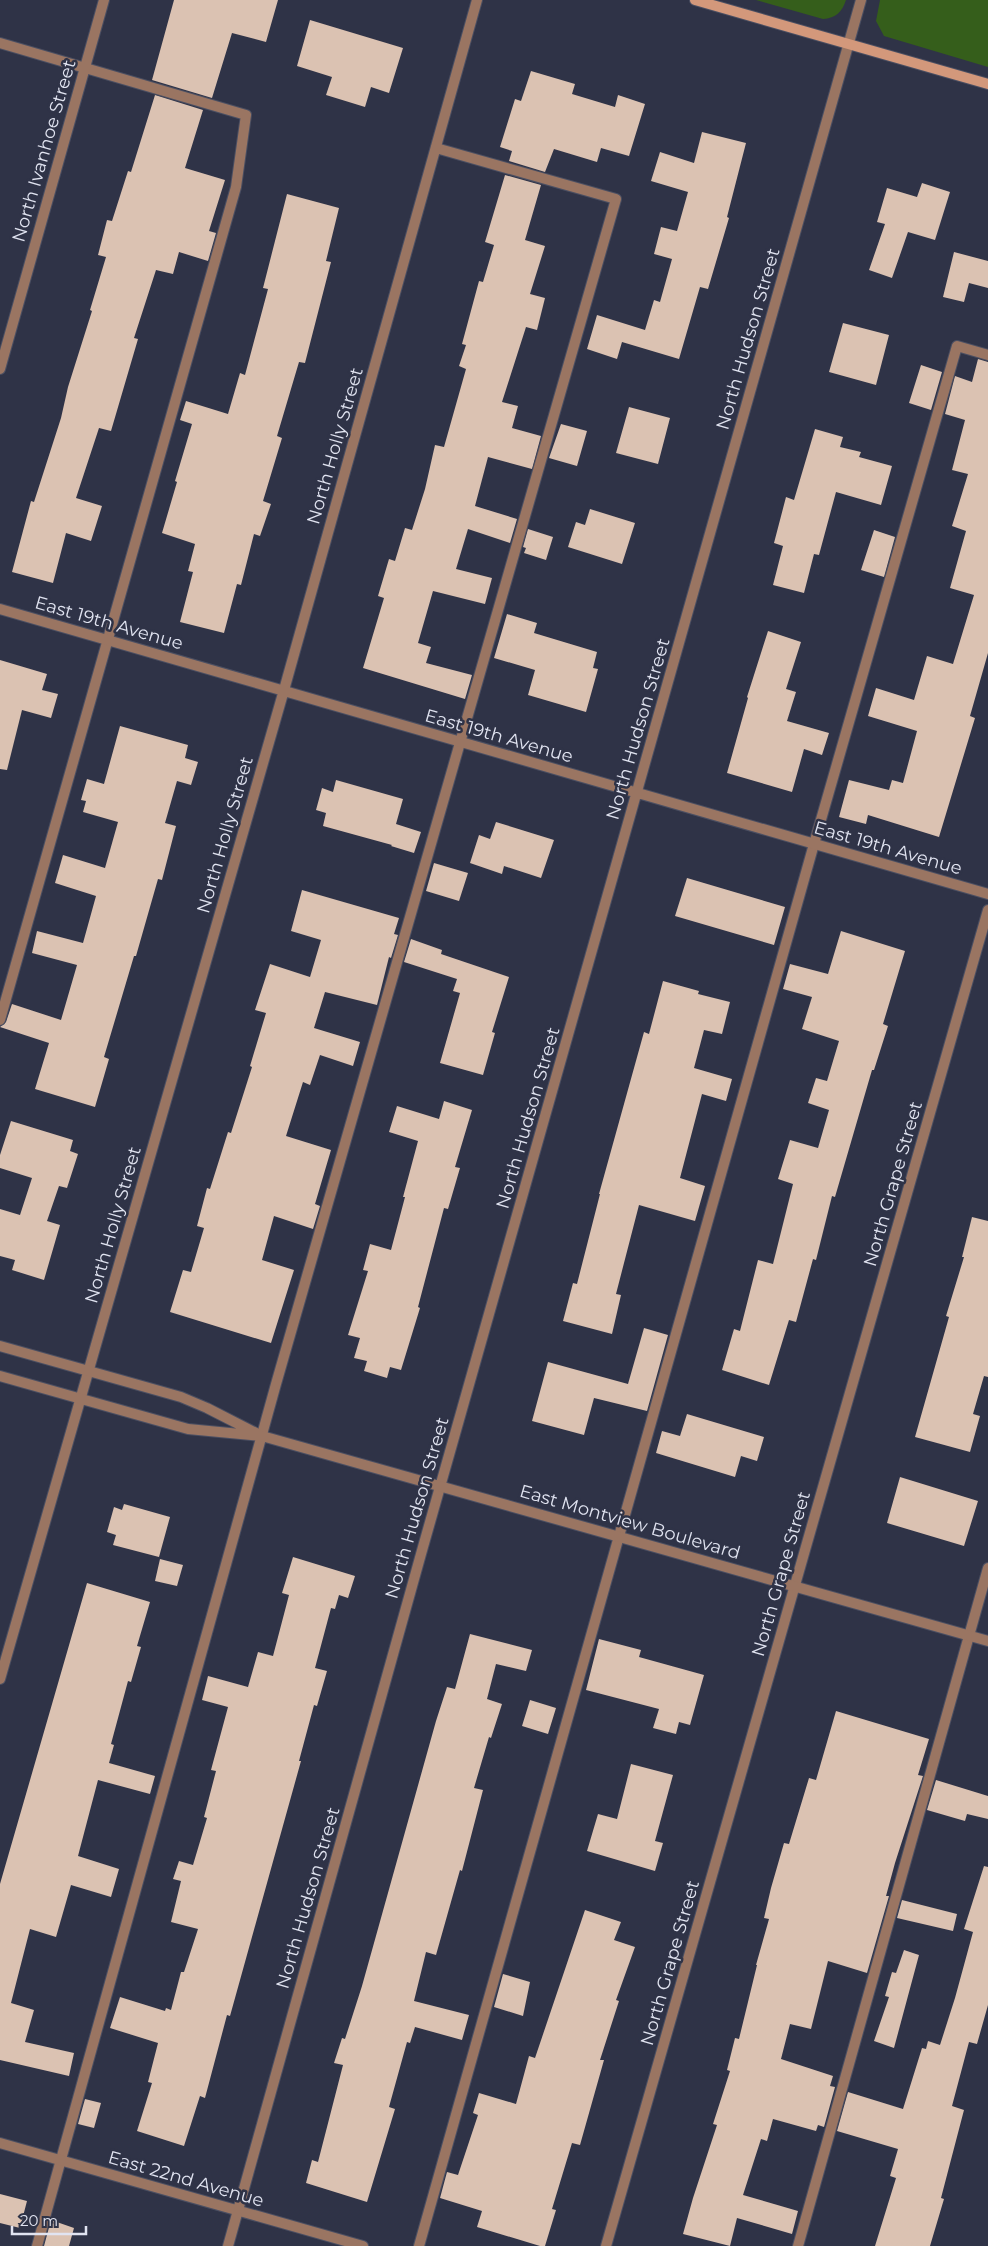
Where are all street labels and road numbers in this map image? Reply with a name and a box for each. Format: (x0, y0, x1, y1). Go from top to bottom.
street label: North Ivanhoe Street (7, 57, 81, 245)
street label: North Hudson Street (712, 246, 784, 432)
street label: North Holly Street (302, 365, 368, 527)
street label: East 19th Avenue (32, 591, 186, 655)
street label: North Hudson Street (602, 636, 674, 822)
street label: East 19th Avenue (422, 704, 576, 768)
street label: North Holly Street (192, 754, 258, 916)
street label: East 19th Avenue (811, 816, 965, 880)
street label: North Hudson Street (492, 1025, 564, 1211)
street label: North Grape Street (859, 1099, 927, 1269)
street label: North Holly Street (80, 1144, 146, 1306)
street label: North Hudson Street (381, 1415, 453, 1601)
street label: East Montview Boulevard (517, 1480, 743, 1564)
street label: North Grape Street (747, 1489, 815, 1659)
street label: North Hudson Street (272, 1805, 344, 1991)
street label: North Grape Street (636, 1878, 704, 2048)
street label: East 22nd Avenue (106, 2146, 266, 2212)

